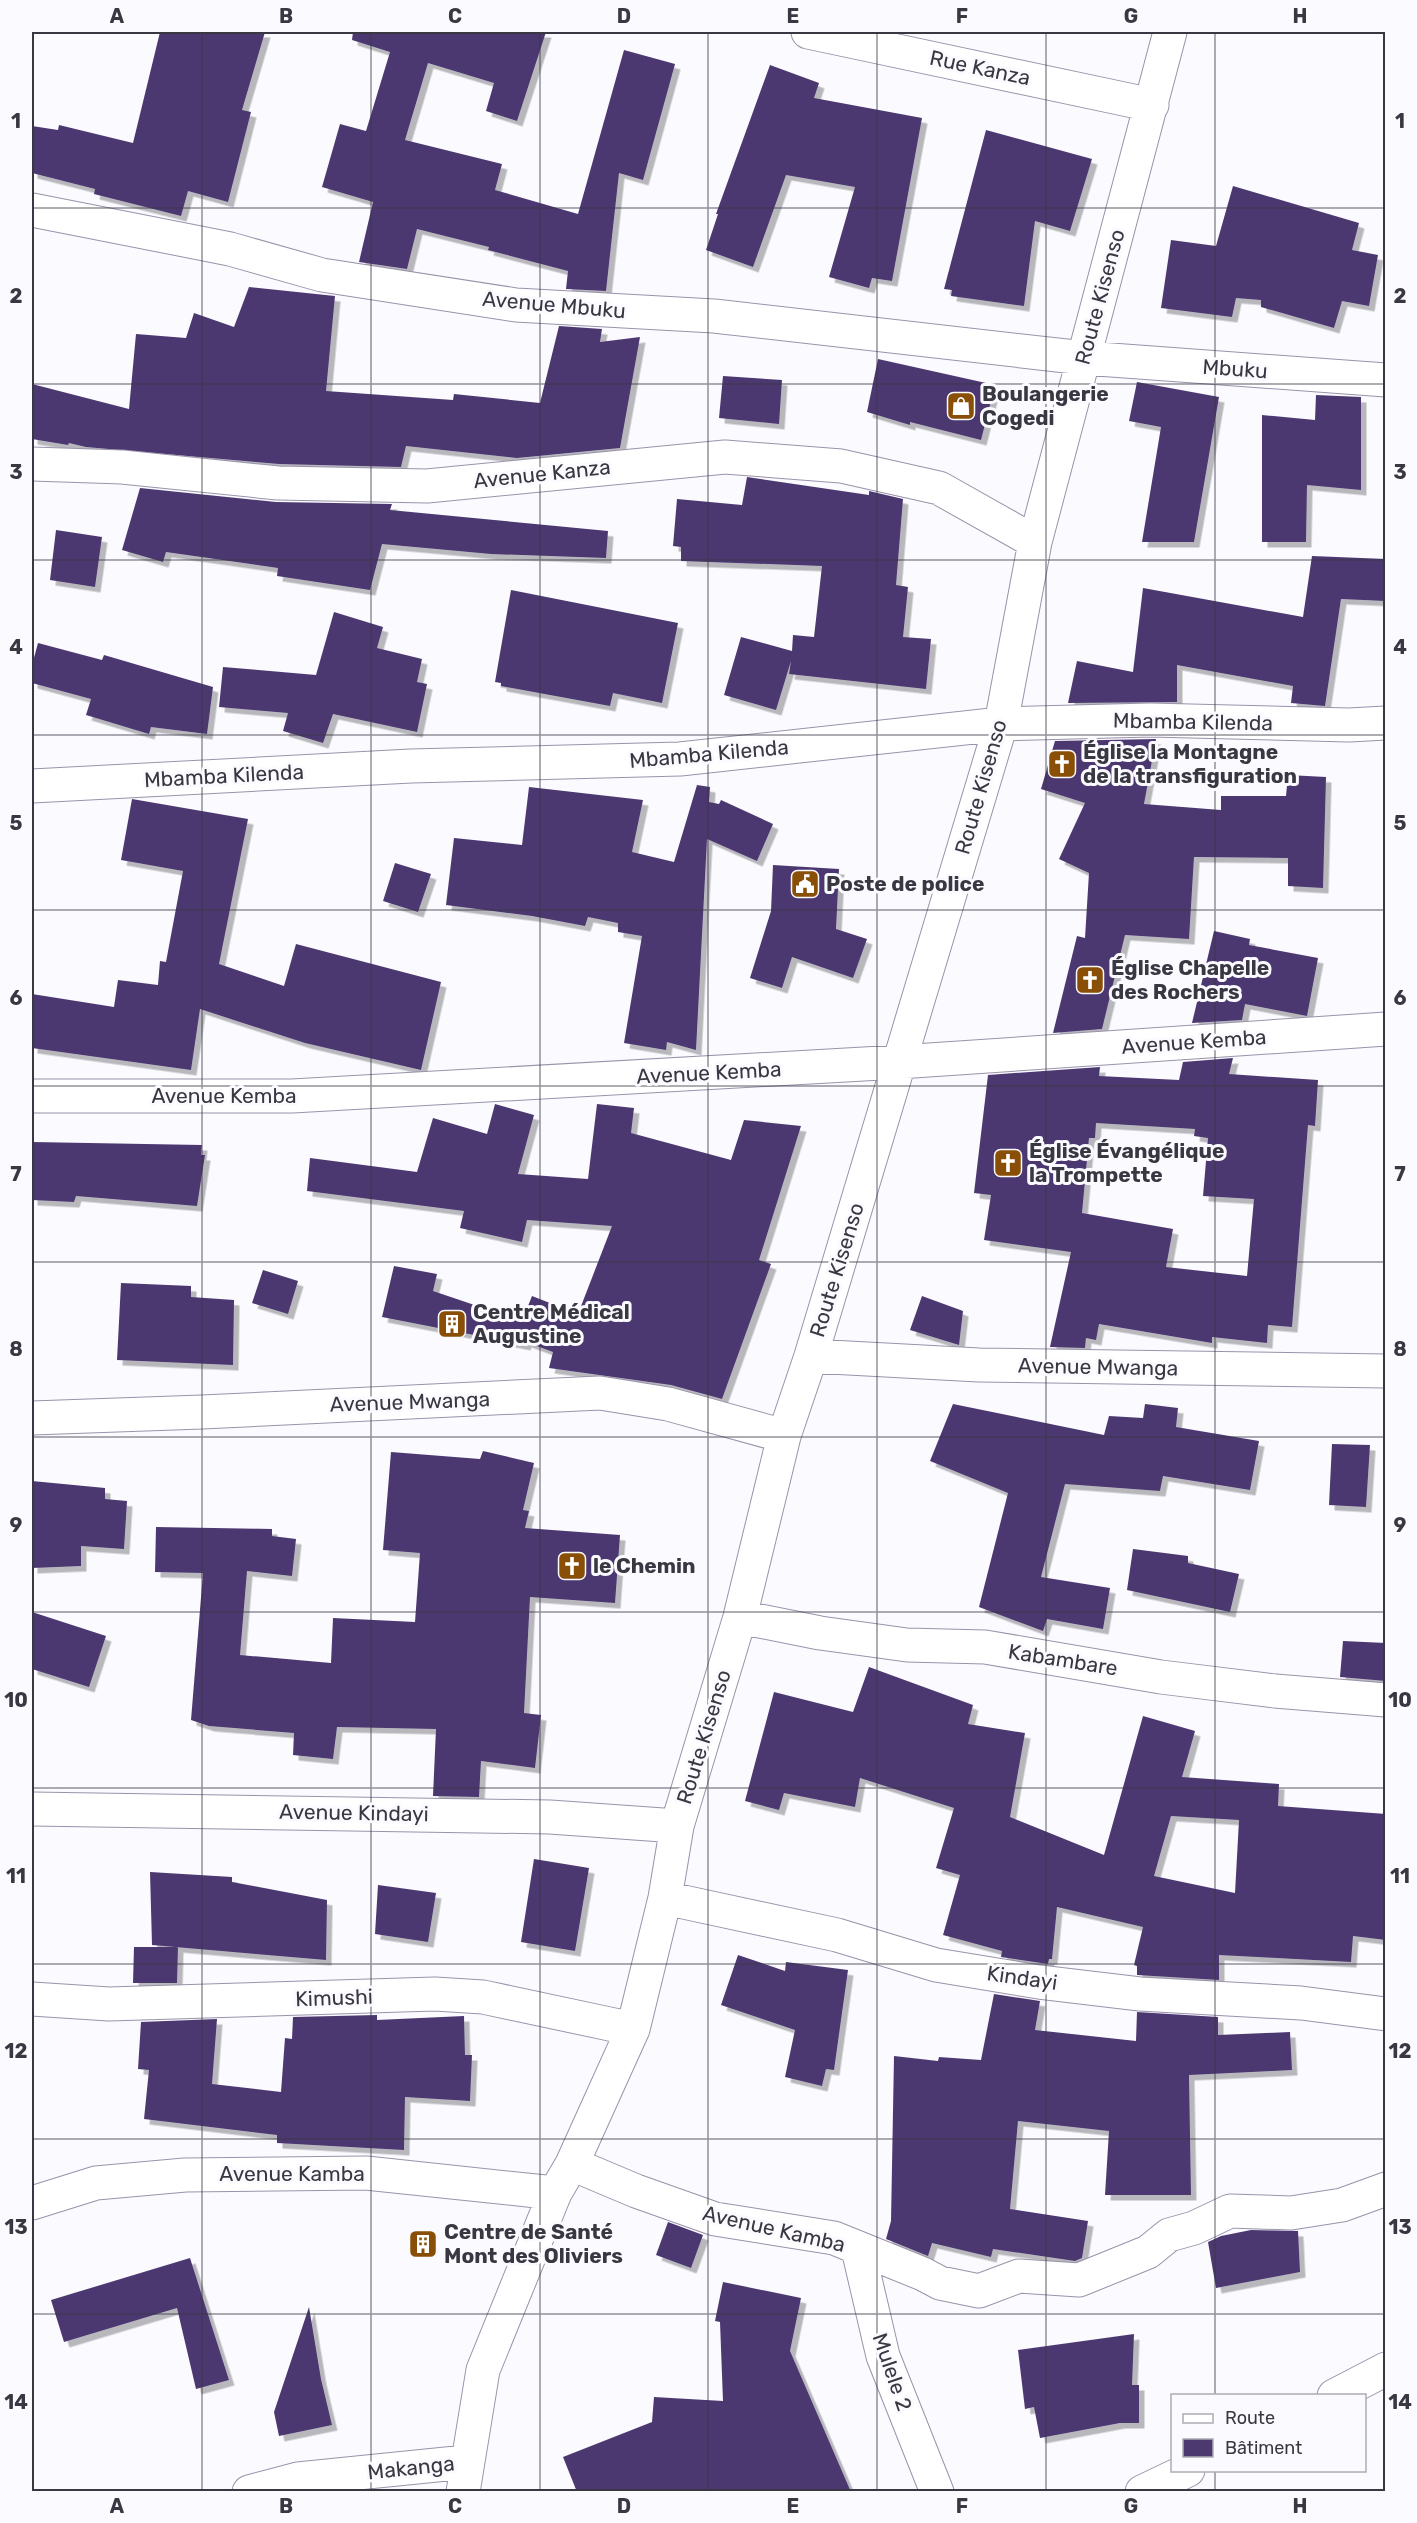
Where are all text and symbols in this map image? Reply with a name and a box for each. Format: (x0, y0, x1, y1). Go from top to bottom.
text: A (110, 4, 125, 28)
text: B (279, 4, 293, 28)
text: C (448, 4, 462, 28)
text: D (617, 4, 631, 28)
text: E (787, 4, 799, 28)
text: F (956, 4, 968, 28)
text: G (1124, 4, 1138, 28)
text: H (1293, 4, 1307, 28)
street label: Rue Kanza (927, 45, 1033, 90)
text: 1 (11, 109, 21, 133)
text: 1 (1395, 109, 1405, 133)
street label: Route Kisenso (1069, 226, 1130, 367)
text: 2 (10, 284, 23, 308)
text: 2 (1394, 284, 1407, 308)
street label: Avenue Mbuku (481, 286, 627, 323)
street label: Mbuku (1202, 354, 1268, 383)
place label: Boulangerie Cogedi (982, 381, 1109, 430)
shop icon: Boulangerie Cogedi (945, 390, 977, 422)
street label: Avenue Kanza (472, 454, 612, 493)
text: 3 (9, 460, 23, 484)
text: 3 (1393, 460, 1407, 484)
text: 4 (9, 635, 23, 659)
text: 4 (1393, 635, 1407, 659)
street label: Mbamba Kilenda (1113, 708, 1273, 735)
street label: Route Kisenso (949, 717, 1012, 857)
street label: Mbamba Kilenda (628, 734, 790, 773)
place label: Église la Montagne de la transfiguration (1083, 739, 1297, 788)
church icon: Église la Montagne de la transfiguration (1046, 748, 1078, 780)
street label: Mbamba Kilenda (143, 759, 305, 792)
text: 5 (10, 811, 23, 835)
text: 5 (1394, 811, 1407, 835)
public building icon: Poste de police (789, 868, 821, 900)
place label: Poste de police (826, 871, 984, 896)
place label: Église Chapelle des Rochers (1111, 955, 1269, 1004)
church icon: Église Chapelle des Rochers (1074, 964, 1106, 996)
text: 6 (9, 986, 23, 1010)
text: 6 (1393, 986, 1407, 1010)
street label: Avenue Kemba (1121, 1024, 1267, 1059)
street label: Avenue Kemba (636, 1056, 782, 1089)
street label: Avenue Kemba (151, 1083, 297, 1108)
place label: Église Évangélique la Trompette (1029, 1138, 1224, 1187)
church icon: Église Évangélique la Trompette (992, 1147, 1024, 1179)
text: 7 (10, 1162, 22, 1186)
text: 7 (1394, 1162, 1406, 1186)
street label: Route Kisenso (804, 1200, 869, 1340)
place label: Centre Médical Augustine (473, 1299, 630, 1348)
building icon: Centre Médical Augustine (436, 1308, 468, 1340)
text: 8 (9, 1337, 23, 1361)
text: 8 (1393, 1337, 1407, 1361)
street label: Avenue Mwanga (1018, 1353, 1178, 1380)
street label: Avenue Mwanga (329, 1386, 491, 1417)
text: 9 (10, 1513, 23, 1537)
text: 9 (1394, 1513, 1407, 1537)
church icon: le Chemin (556, 1550, 588, 1582)
place label: le Chemin (593, 1553, 696, 1578)
street label: Kabambare (1007, 1639, 1120, 1680)
street label: Route Kisenso (671, 1667, 736, 1807)
text: 10 (4, 1688, 28, 1712)
text: 10 (1388, 1688, 1412, 1712)
street label: Avenue Kindayi (279, 1799, 429, 1826)
text: 11 (6, 1864, 26, 1888)
text: 11 (1390, 1864, 1410, 1888)
street label: Kindayi (985, 1960, 1059, 1995)
street label: Kimushi (295, 1984, 373, 2011)
text: 12 (5, 2039, 27, 2063)
text: 12 (1389, 2039, 1411, 2063)
street label: Avenue Kamba (219, 2161, 365, 2186)
street label: Avenue Kamba (700, 2200, 848, 2257)
text: 13 (4, 2215, 28, 2239)
text: 13 (1388, 2215, 1412, 2239)
place label: Centre de Santé Mont des Oliviers (444, 2219, 623, 2268)
building icon: Centre de Santé Mont des Oliviers (407, 2228, 439, 2260)
street label: Mulele 2 (868, 2330, 917, 2414)
text: 14 (4, 2390, 28, 2414)
text: 14 (1388, 2390, 1412, 2414)
legend (1171, 2394, 1366, 2472)
text: Route (1225, 2407, 1275, 2429)
text: Bâtiment (1225, 2437, 1302, 2459)
street label: Makanga (366, 2451, 456, 2484)
text: A (110, 2494, 125, 2518)
text: B (279, 2494, 293, 2518)
text: C (448, 2494, 462, 2518)
text: D (617, 2494, 631, 2518)
text: E (787, 2494, 799, 2518)
text: F (956, 2494, 968, 2518)
text: G (1124, 2494, 1138, 2518)
text: H (1293, 2494, 1307, 2518)

